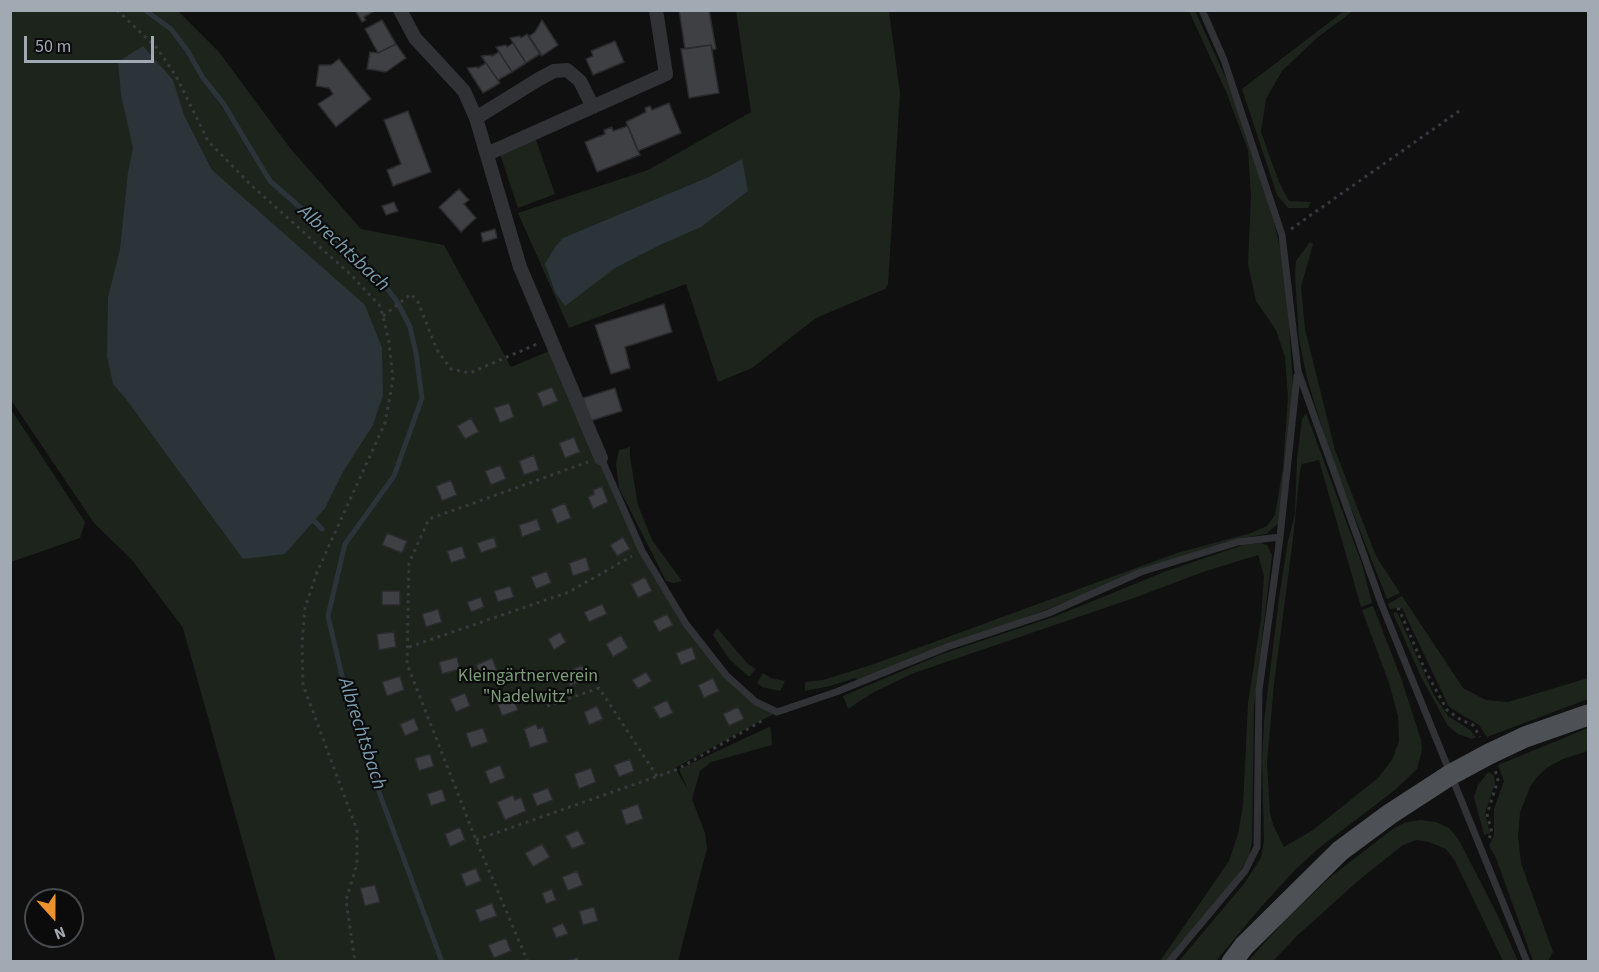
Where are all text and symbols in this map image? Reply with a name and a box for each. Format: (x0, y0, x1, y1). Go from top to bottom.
scale bar (27, 24, 158, 62)
text: 50 m (35, 34, 71, 59)
water label: Albrechtsbach (292, 201, 394, 297)
park label: Kleingärtnerverein "Nadelwitz" (458, 666, 598, 708)
water label: Albrechtsbach (332, 675, 390, 793)
north arrow (24, 888, 84, 948)
text: N (51, 921, 69, 945)

